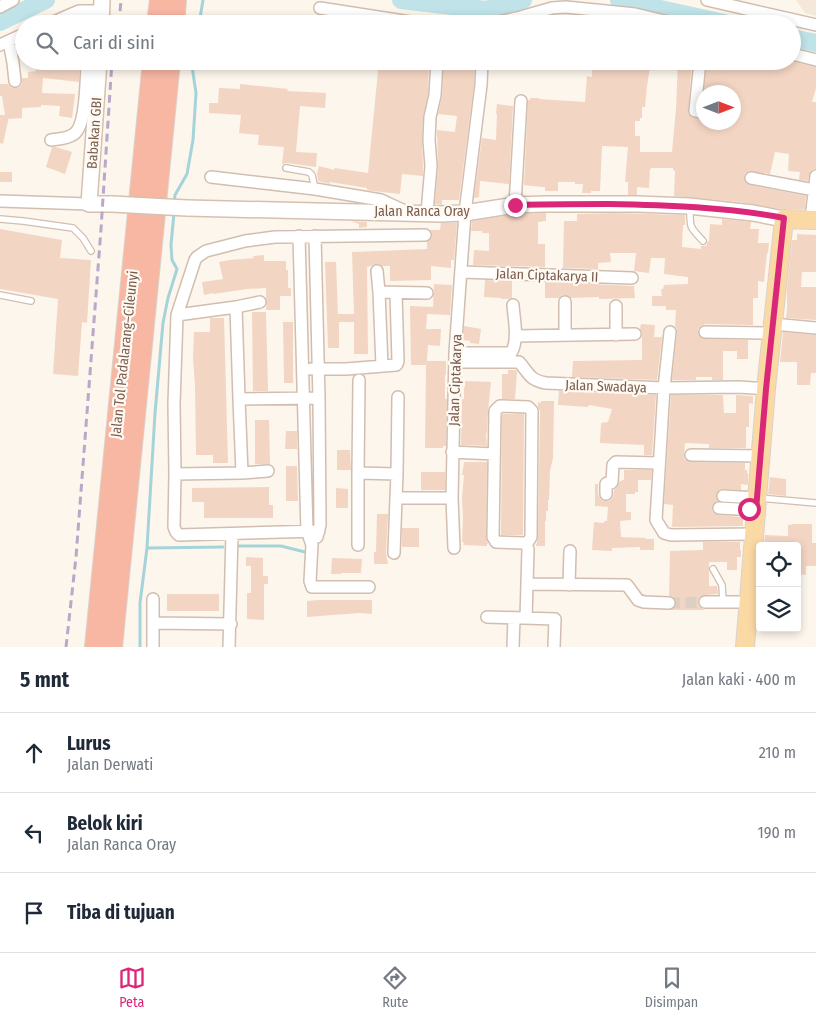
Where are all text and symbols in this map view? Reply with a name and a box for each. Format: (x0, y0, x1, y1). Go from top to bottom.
search box (15, 15, 801, 70)
icon: search (33, 29, 61, 57)
text: Cari di sini (73, 31, 155, 54)
north arrow (696, 85, 741, 130)
street label: Babakan GBI (84, 97, 105, 169)
route end (504, 194, 527, 217)
street label: Jalan Ranca Oray (374, 203, 471, 220)
street label: Jalan Ciptakarya II (495, 265, 599, 286)
street label: Jalan Tol Padalarang–Cileunyi (107, 270, 142, 438)
street label: Jalan Ciptakarya (445, 334, 466, 426)
street label: Jalan Swadaya (565, 377, 647, 396)
route start (738, 498, 761, 521)
map controls (756, 542, 801, 632)
button: locate (756, 542, 801, 587)
button: layers (756, 587, 801, 632)
text: 5 mnt (20, 667, 69, 693)
text: Jalan kaki · 400 m (682, 670, 796, 689)
text: Lurus (67, 732, 111, 755)
icon: ahead (20, 739, 48, 767)
text: 210 m (759, 743, 796, 762)
text: Jalan Derwati (67, 755, 153, 774)
text: Belok kiri (67, 812, 143, 835)
icon: left (20, 819, 48, 847)
text: 190 m (758, 823, 796, 842)
text: Jalan Ranca Oray (67, 835, 176, 854)
icon: arrive (20, 899, 48, 927)
text: Tiba di tujuan (67, 901, 175, 924)
tab: Peta (118, 964, 146, 1011)
tab: Rute (381, 964, 409, 1011)
tab: Disimpan (645, 964, 698, 1011)

